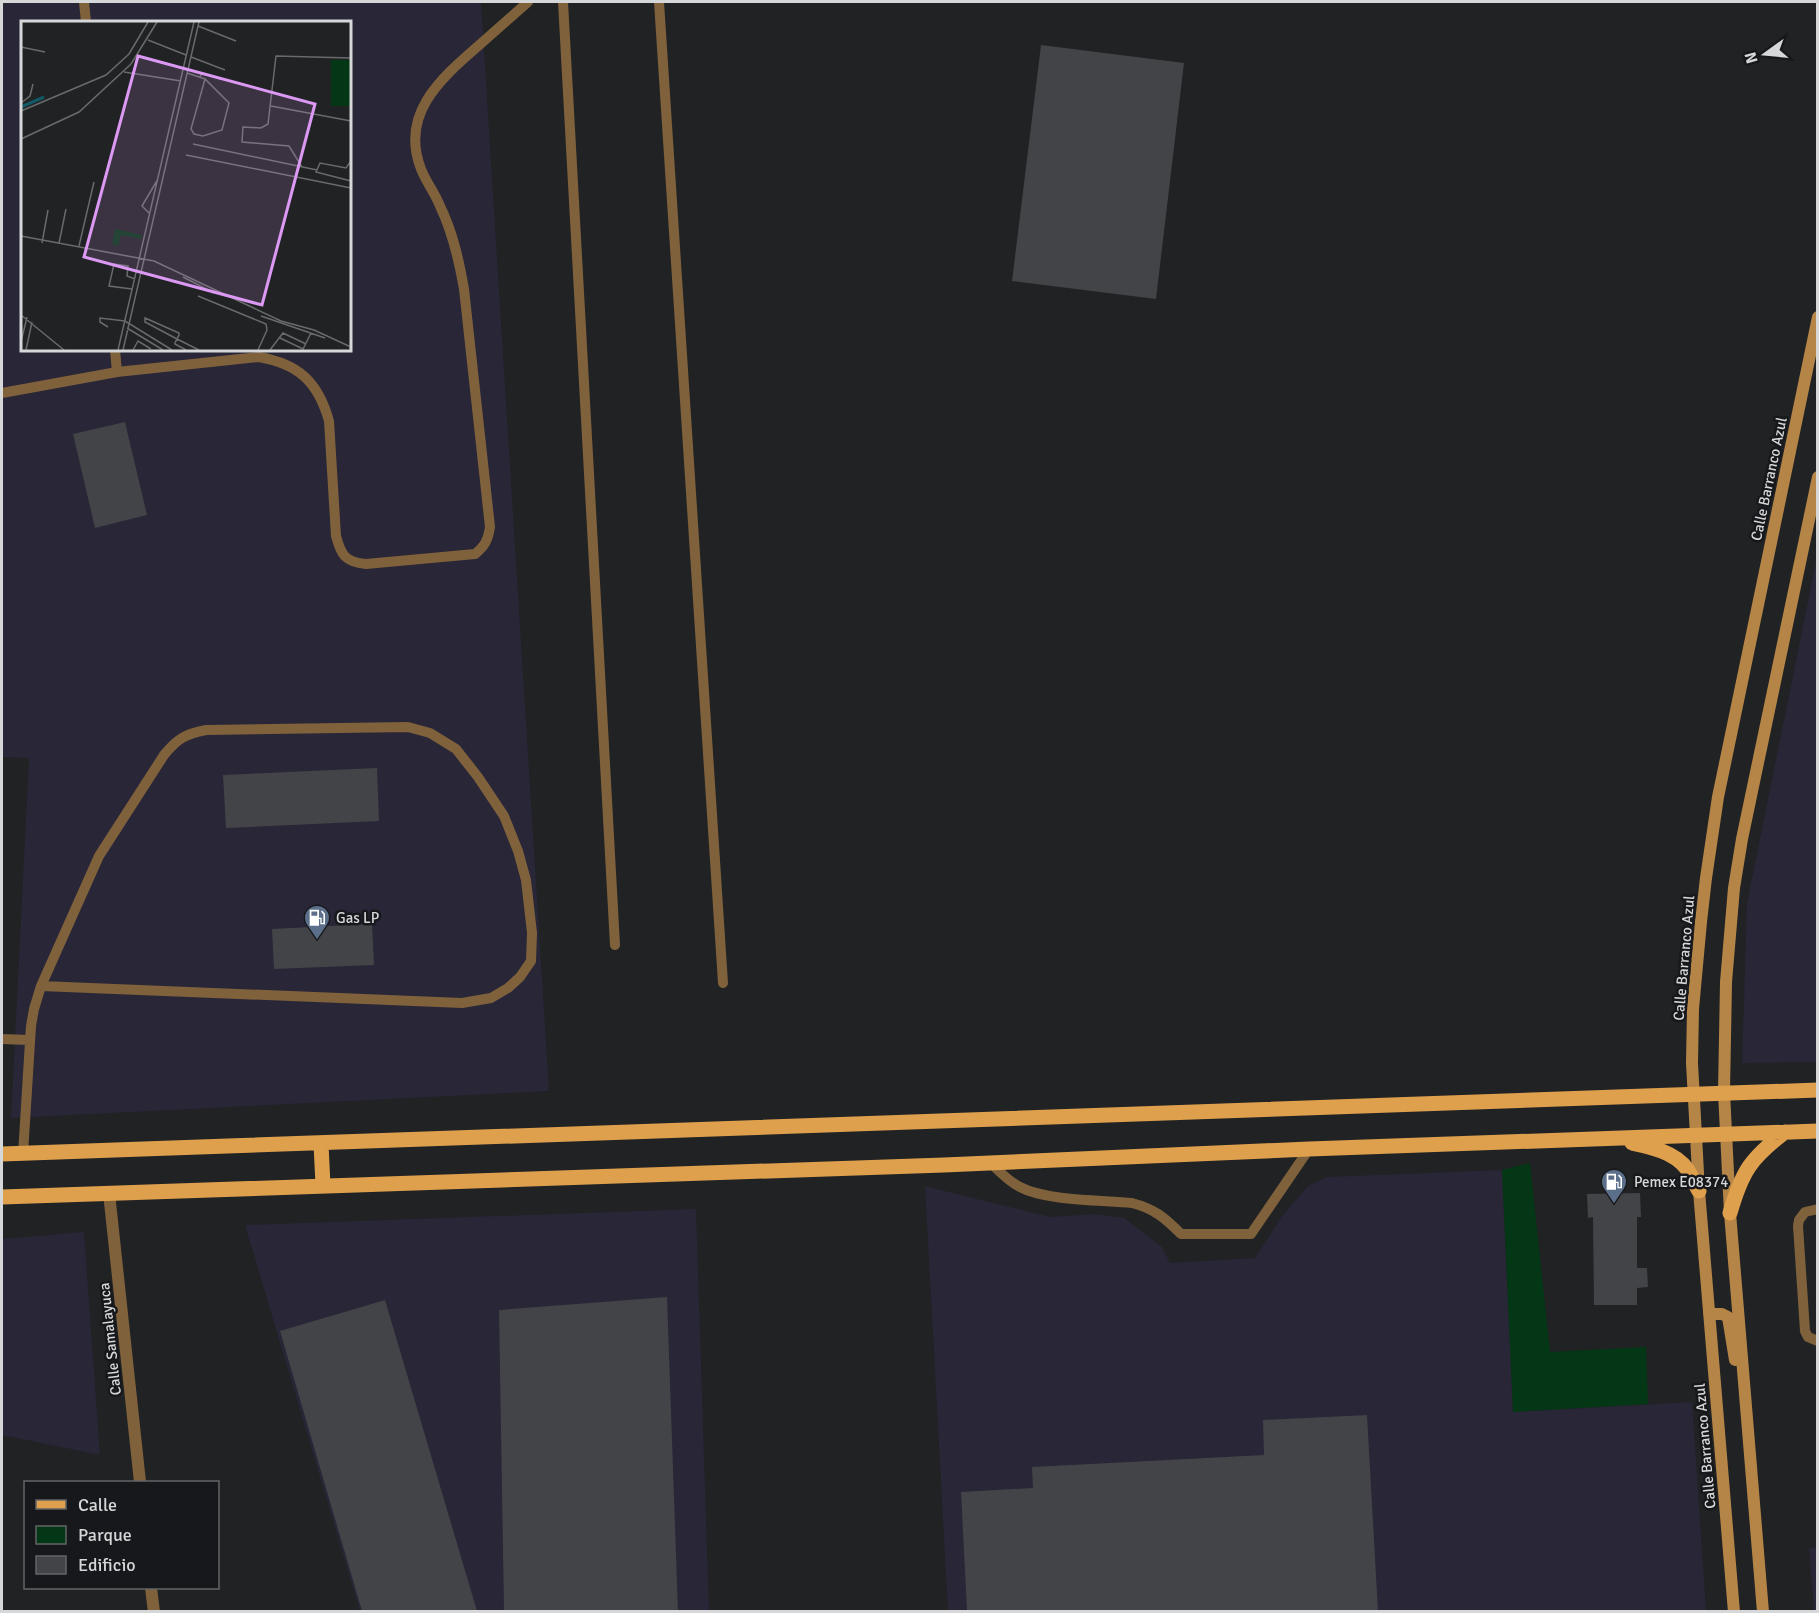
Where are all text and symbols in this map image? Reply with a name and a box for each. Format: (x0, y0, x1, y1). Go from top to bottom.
inset map (21, 21, 351, 351)
north arrow (1735, 24, 1795, 84)
text: N (1740, 50, 1763, 66)
street label: Calle Barranco Azul (1747, 416, 1791, 542)
street label: Calle Barranco Azul (1670, 895, 1698, 1021)
fuel station icon: Gas LP (302, 903, 332, 941)
place label: Gas LP (336, 909, 379, 927)
fuel station icon: Pemex E08374 (1599, 1167, 1629, 1205)
place label: Pemex E08374 (1634, 1173, 1728, 1191)
street label: Calle Samalayuca (95, 1282, 125, 1396)
street label: Calle Barranco Azul (1691, 1383, 1719, 1509)
legend (24, 1481, 219, 1589)
text: Calle (78, 1494, 117, 1516)
text: Parque (78, 1524, 132, 1546)
text: Edificio (78, 1554, 136, 1576)

